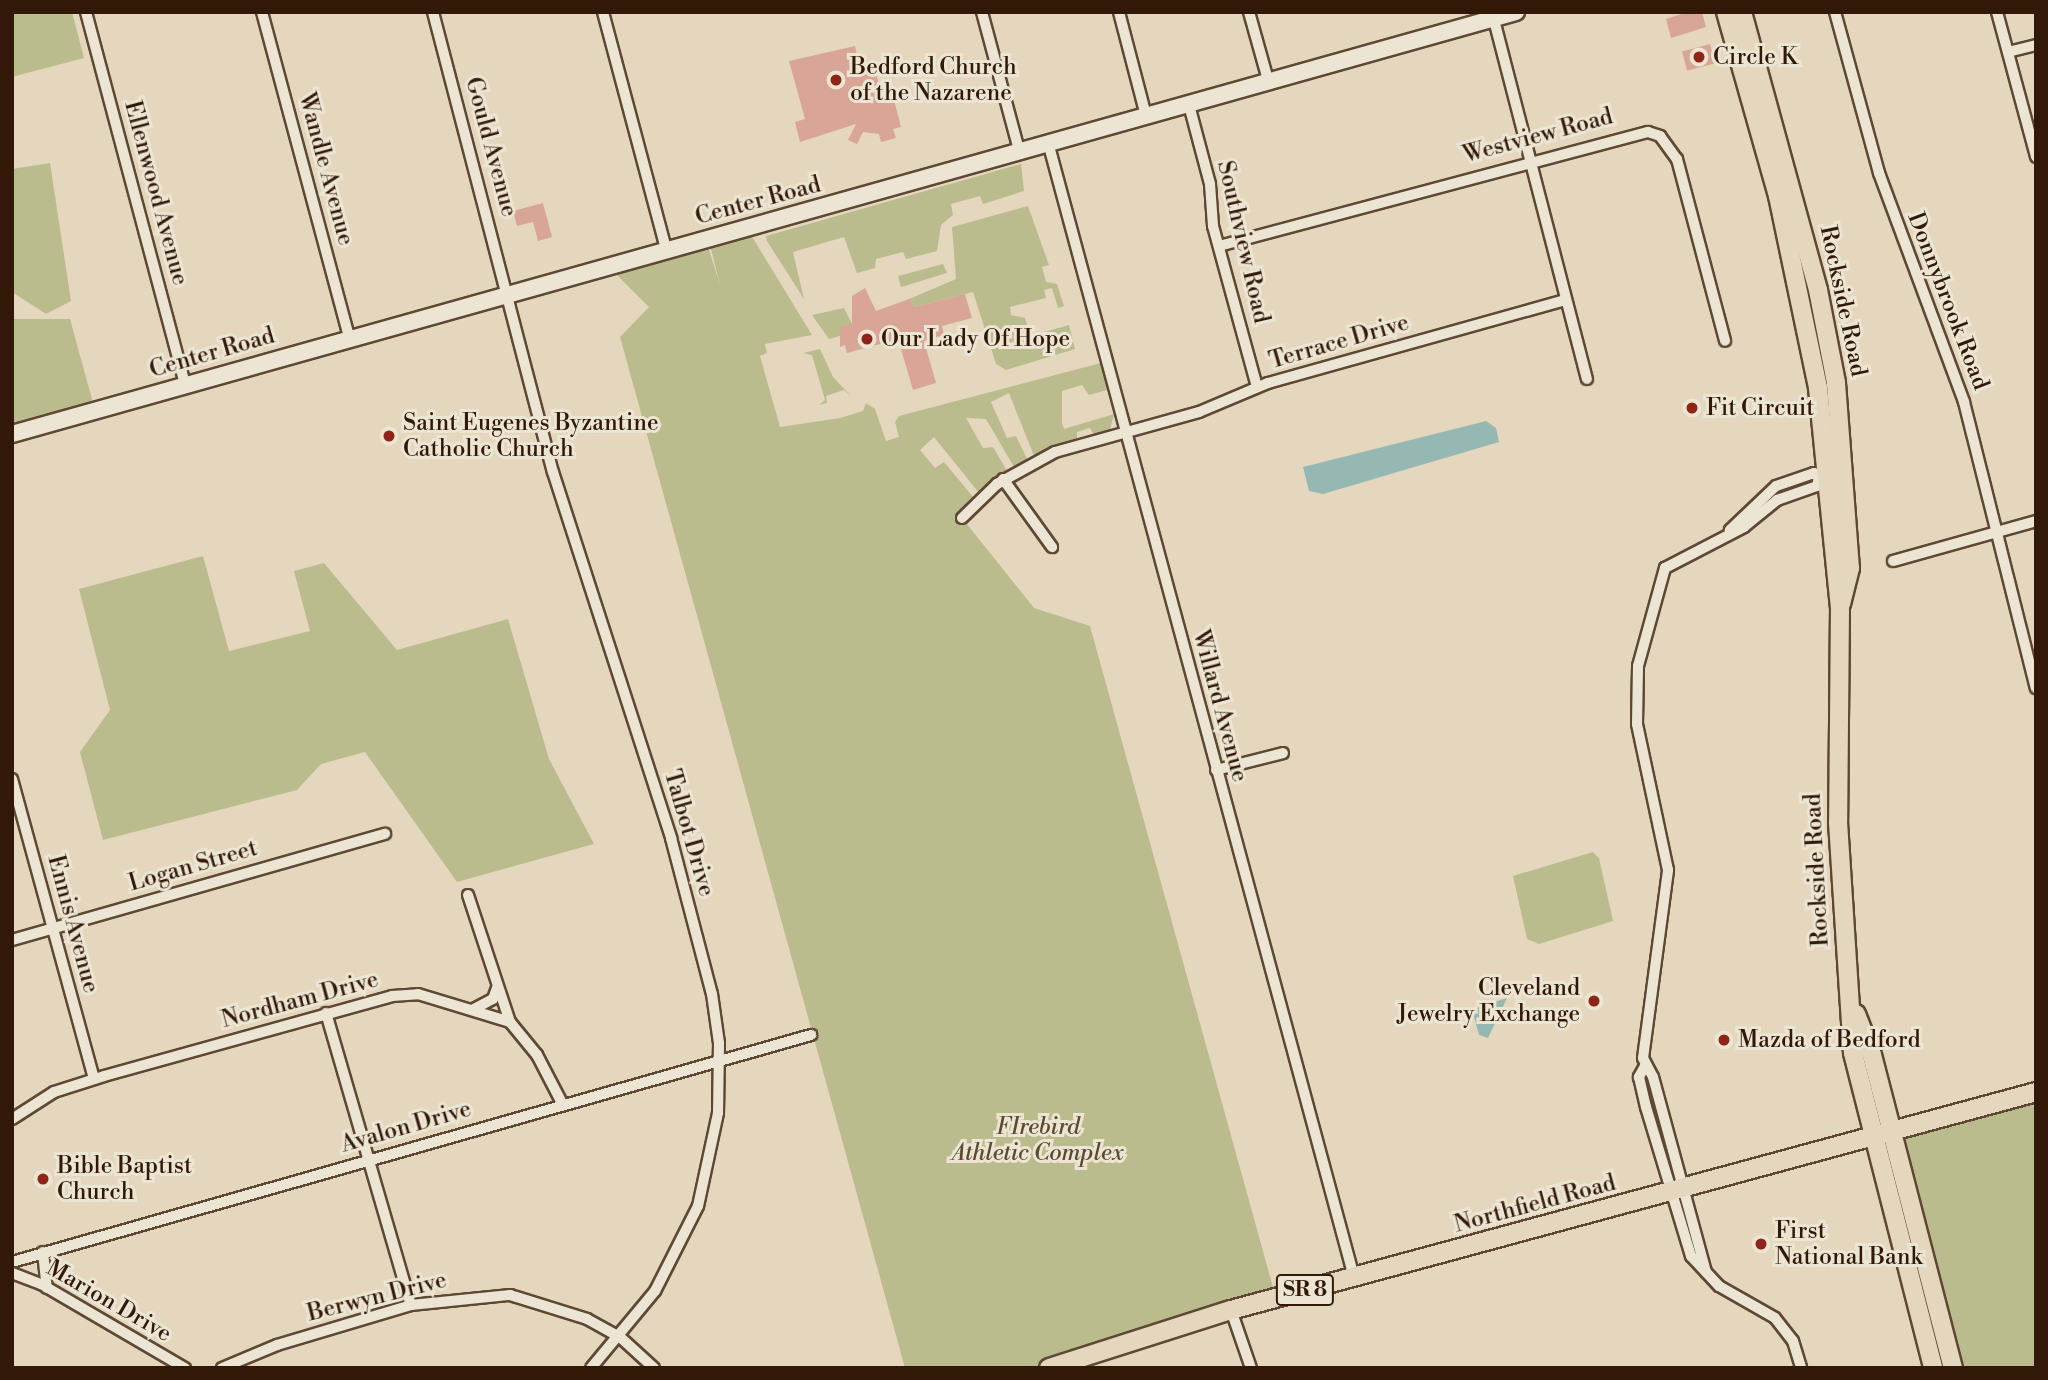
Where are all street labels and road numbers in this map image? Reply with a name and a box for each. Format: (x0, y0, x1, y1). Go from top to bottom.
street label: Gould Avenue (459, 74, 523, 220)
street label: Wandle Avenue (292, 90, 360, 248)
street label: Ellenwood Avenue (118, 98, 194, 288)
street label: Westview Road (1460, 103, 1616, 169)
street label: Southview Road (1211, 158, 1275, 326)
street label: Center Road (692, 171, 824, 231)
street label: Donnybrook Road (1901, 208, 1995, 394)
street label: Rockside Road (1814, 223, 1872, 379)
street label: Terrace Drive (1266, 309, 1412, 375)
street label: Center Road (146, 322, 278, 384)
street label: Willard Avenue (1186, 627, 1254, 785)
street label: Talbot Drive (658, 766, 720, 900)
street label: Rockside Road (1799, 793, 1835, 947)
street label: Logan Street (125, 834, 261, 898)
street label: Ennis Avenue (41, 852, 105, 996)
street label: Nordham Drive (218, 966, 382, 1034)
street label: Avalon Drive (338, 1095, 474, 1159)
street label: Northfield Road (1451, 1169, 1619, 1239)
street label: Marion Drive (42, 1254, 176, 1348)
street label: Berwyn Drive (304, 1266, 450, 1328)
road number: SR 8 (1275, 1272, 1335, 1308)

